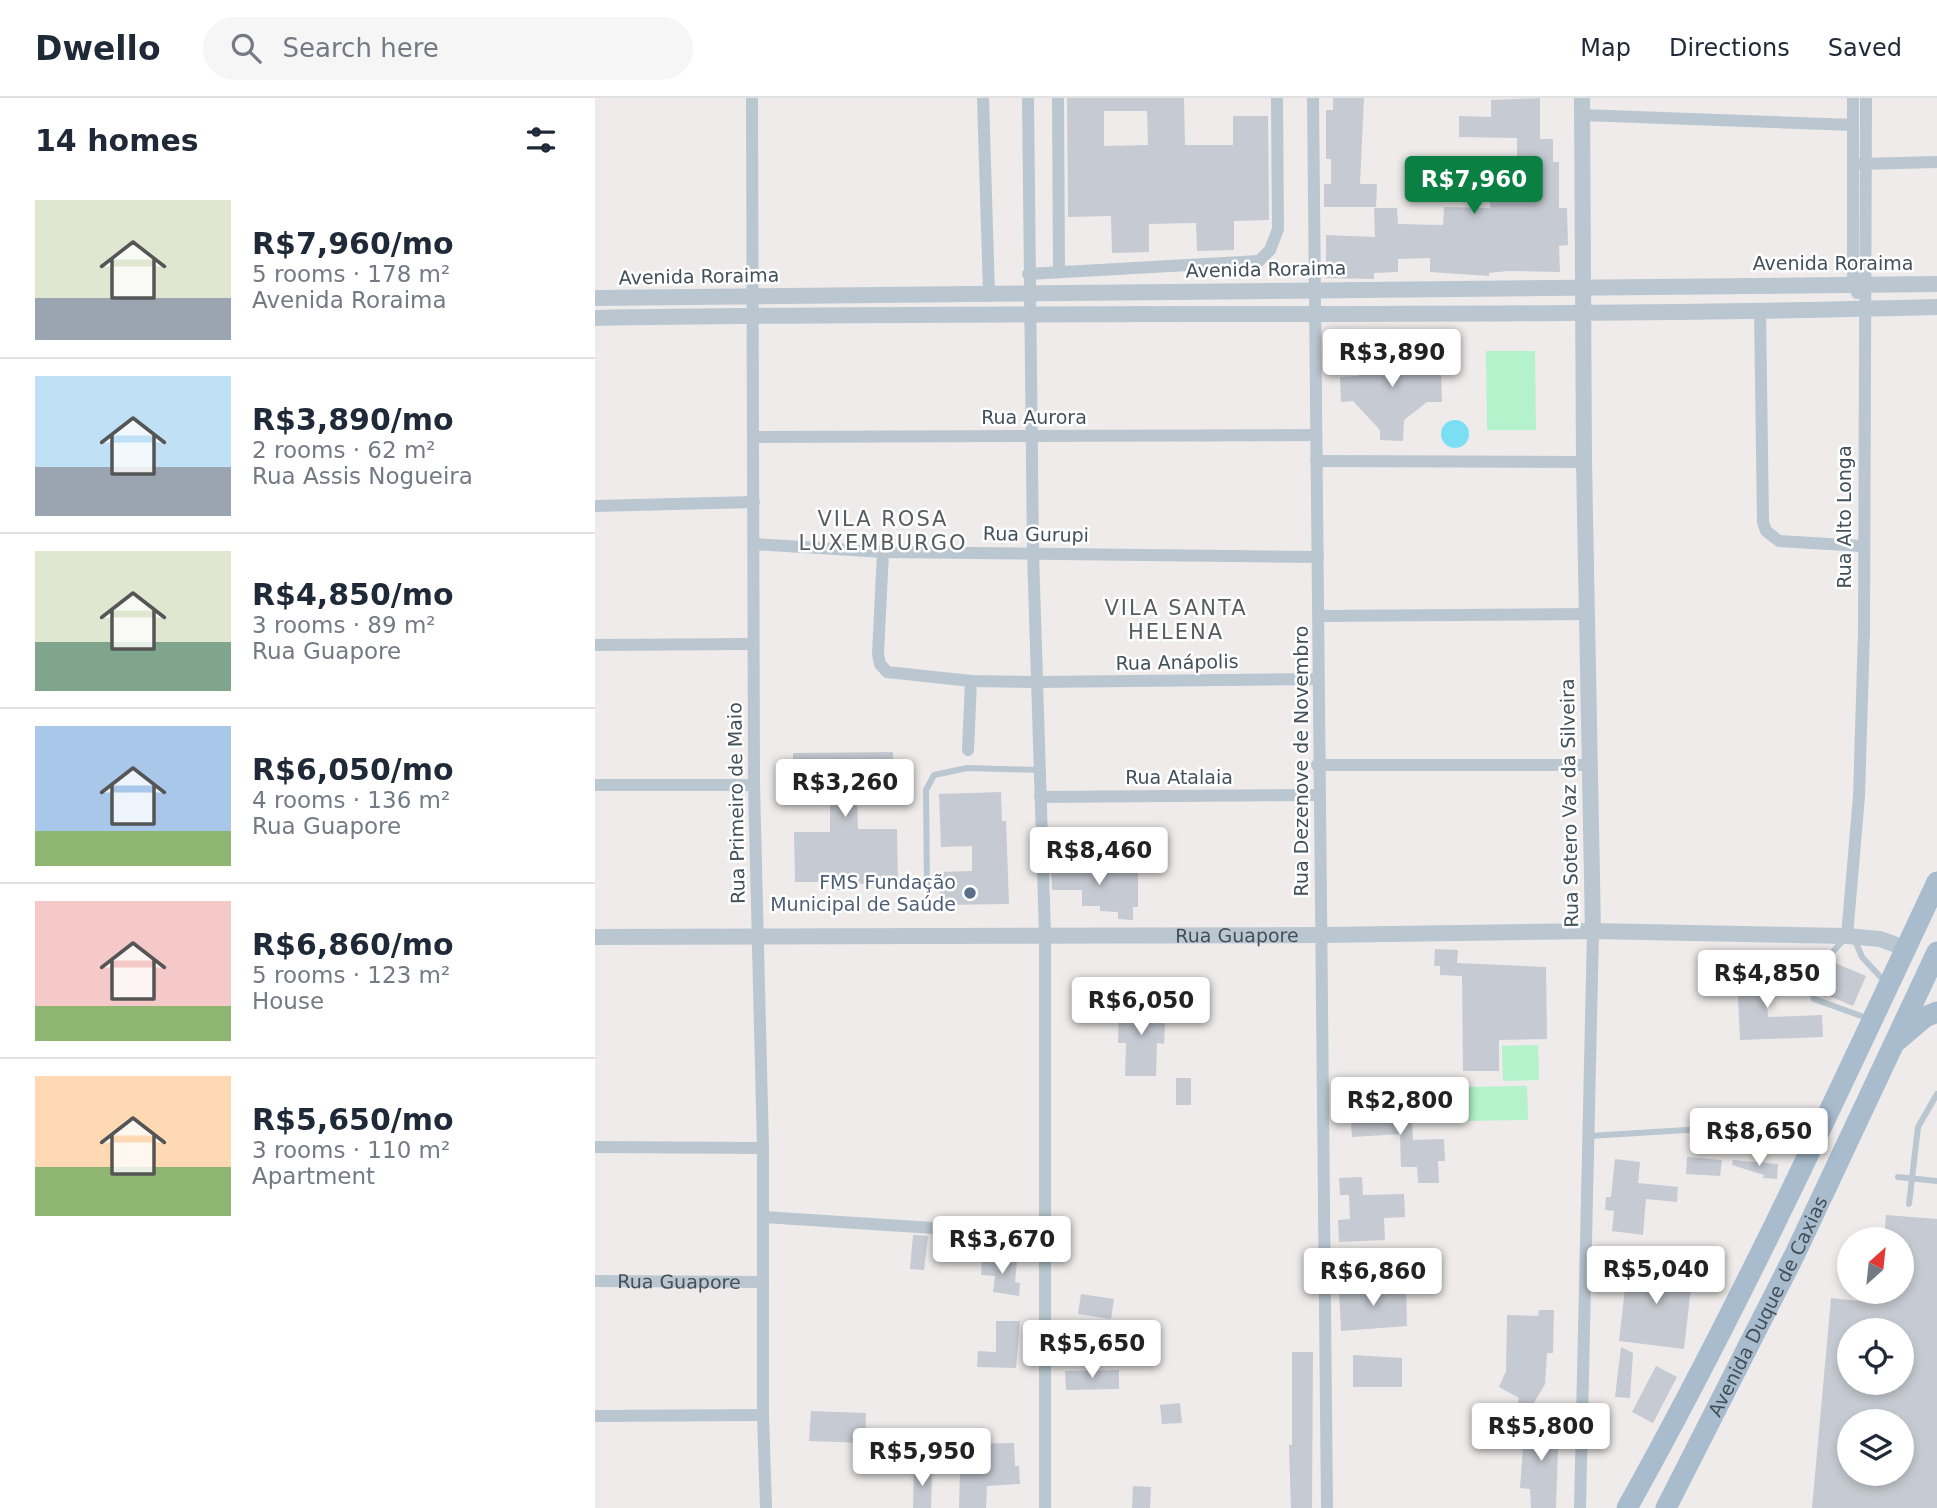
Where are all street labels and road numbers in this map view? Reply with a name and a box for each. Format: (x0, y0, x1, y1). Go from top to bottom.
street label: Avenida Roraima (1753, 252, 1913, 274)
street label: Avenida Roraima (1185, 257, 1347, 281)
street label: Avenida Roraima (618, 264, 780, 288)
street label: Rua Aurora (981, 406, 1087, 428)
street label: Rua Alto Longa (1833, 445, 1855, 589)
street label: Rua Gurupi (983, 522, 1089, 546)
street label: Rua Dezenove de Novembro (1290, 626, 1312, 896)
street label: Rua Anápolis (1115, 650, 1239, 674)
street label: Rua Sotero Vaz da Silveira (1556, 678, 1582, 928)
street label: Rua Primeiro de Maio (723, 702, 749, 904)
street label: Rua Atalaia (1125, 766, 1233, 788)
street label: Rua Guapore (1175, 924, 1299, 946)
street label: Avenida Duque de Caxias (1703, 1193, 1832, 1420)
street label: Rua Guapore (617, 1270, 741, 1293)

